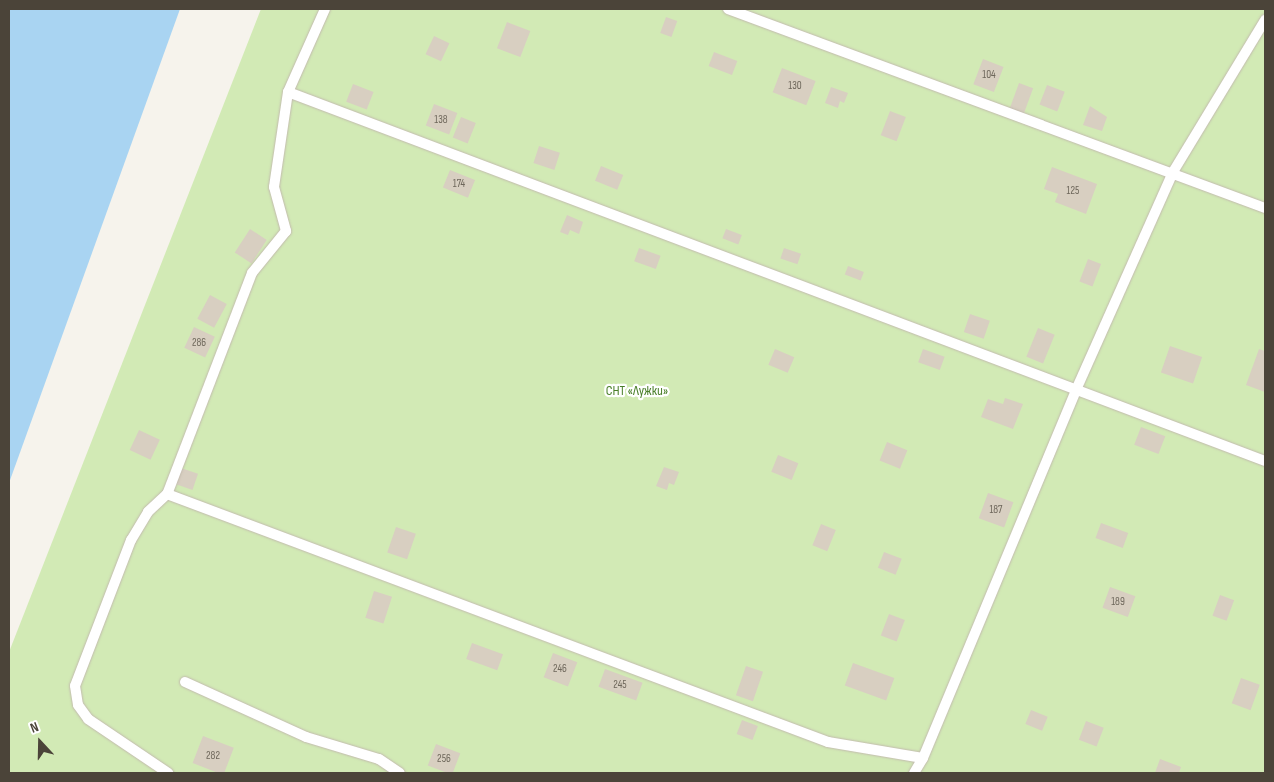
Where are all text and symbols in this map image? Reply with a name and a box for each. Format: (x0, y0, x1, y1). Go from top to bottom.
house number: 104 (982, 68, 996, 82)
house number: 130 (788, 79, 802, 93)
house number: 138 (434, 113, 448, 127)
house number: 174 (453, 177, 465, 191)
house number: 125 (1067, 184, 1079, 198)
house number: 286 (192, 336, 206, 350)
park label: СНТ «Лужки» (606, 383, 668, 399)
house number: 187 (989, 503, 1003, 517)
house number: 189 (1111, 595, 1125, 609)
house number: 246 (553, 662, 567, 676)
house number: 245 (613, 678, 627, 692)
north arrow (15, 717, 65, 767)
text: N (28, 718, 41, 737)
house number: 282 (206, 749, 220, 763)
house number: 256 (437, 752, 451, 766)

